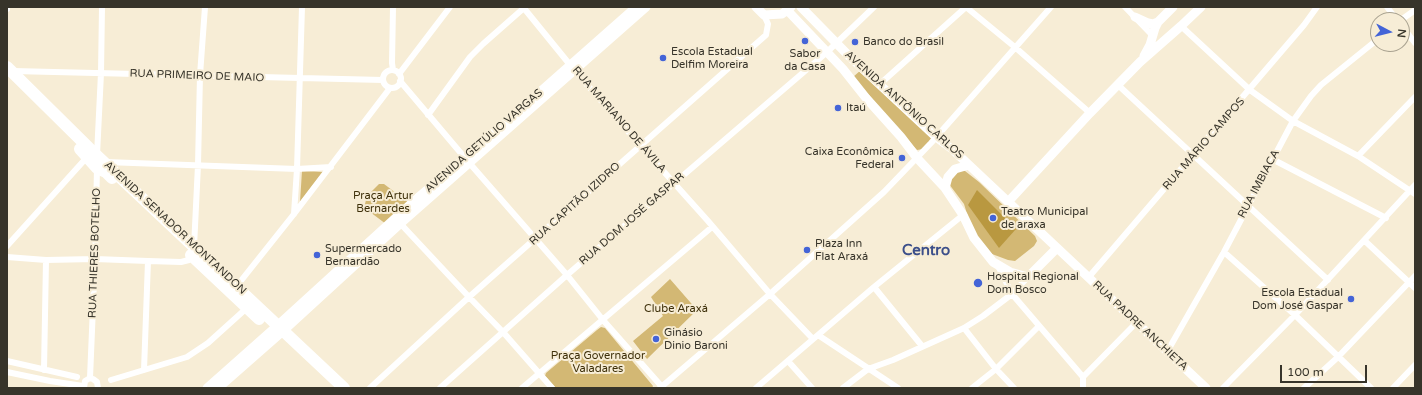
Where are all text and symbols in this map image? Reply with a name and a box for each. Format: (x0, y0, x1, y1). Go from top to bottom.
north arrow (1370, 12, 1410, 52)
text: N (1394, 28, 1408, 39)
place label: Banco do Brasil (863, 35, 944, 49)
marker: Sabor da Casa (800, 36, 810, 46)
marker: Banco do Brasil (850, 37, 860, 47)
place label: Escola Estadual Delfim Moreira (671, 45, 753, 71)
place label: Sabor da Casa (784, 47, 826, 73)
street label: AVENIDA ANTÔNIO CARLOS (842, 48, 966, 162)
marker: Escola Estadual Delfim Moreira (658, 53, 668, 63)
street label: RUA MARIANO DE ÁVILA (569, 64, 669, 176)
street label: RUA PRIMEIRO DE MAIO (129, 67, 265, 85)
street label: AVENIDA GETÚLIO VARGAS (422, 86, 546, 196)
street label: RUA MÁRIO CAMPOS (1160, 95, 1248, 193)
place label: Itaú (846, 101, 866, 115)
marker: Itaú (833, 103, 843, 113)
place label: Caixa Econômica Federal (805, 145, 894, 171)
street label: RUA IMBIACA (1235, 148, 1283, 220)
marker: Caixa Econômica Federal (897, 153, 907, 163)
street label: AVENIDA SENADOR MONTANDON (101, 158, 249, 298)
street label: RUA CAPITÃO IZIDRO (527, 160, 623, 248)
street label: RUA DOM JOSÉ GASPAR (577, 170, 687, 268)
street label: RUA THIERES BOTELHO (86, 188, 104, 318)
park label: Praça Artur Bernardes (353, 189, 413, 215)
place label: Teatro Municipal de araxa (1001, 205, 1088, 231)
marker: Teatro Municipal de araxa (988, 213, 998, 223)
place label: Plaza Inn Flat Araxá (815, 237, 868, 263)
place label: Supermercado Bernardão (325, 242, 402, 268)
district label: Centro (902, 242, 950, 260)
marker: Plaza Inn Flat Araxá (802, 245, 812, 255)
marker: Supermercado Bernardão (312, 250, 322, 260)
place label: Hospital Regional Dom Bosco (987, 270, 1079, 296)
marker: Hospital Regional Dom Bosco (972, 277, 984, 289)
street label: RUA PADRE ANCHIETA (1090, 278, 1190, 374)
place label: Escola Estadual Dom José Gaspar (1252, 286, 1343, 312)
marker: Escola Estadual Dom José Gaspar (1346, 294, 1356, 304)
park label: Clube Araxá (644, 302, 708, 316)
place label: Ginásio Dinio Baroni (664, 326, 728, 352)
marker: Ginásio Dinio Baroni (651, 334, 661, 344)
park label: Praça Governador Valadares (551, 349, 645, 375)
scale bar (1282, 357, 1369, 383)
text: 100 m (1287, 365, 1324, 379)

